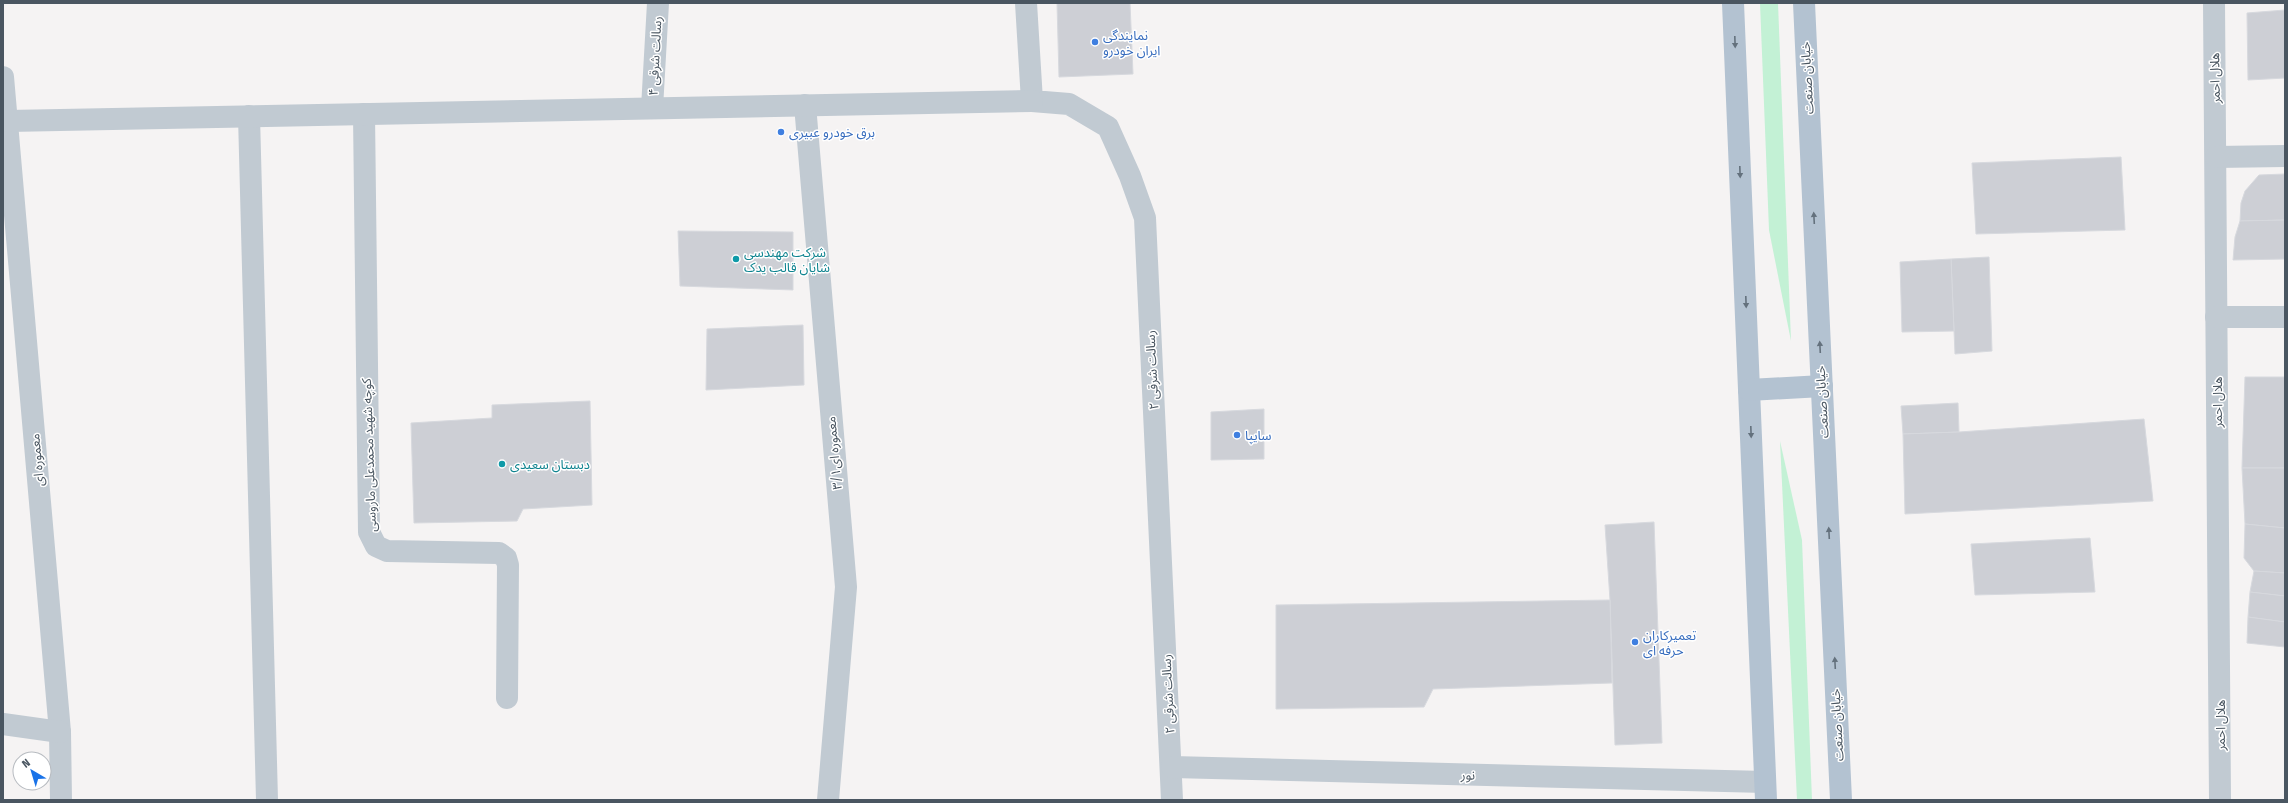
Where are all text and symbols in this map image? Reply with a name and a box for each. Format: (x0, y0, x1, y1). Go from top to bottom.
street label: رسالت شرقی ۴ (645, 16, 666, 96)
place label: نمایندگی ایران خودرو (1103, 28, 1160, 59)
one-way arrow (1732, 36, 1738, 49)
marker: نمایندگی ایران خودرو (1090, 37, 1100, 47)
street label: خیابان صنعت (1798, 41, 1817, 115)
street label: هلال احمر (2207, 52, 2224, 105)
place label: برق خودرو عبیری (789, 125, 875, 141)
marker: برق خودرو عبیری (776, 127, 786, 137)
one-way arrow (1737, 166, 1744, 178)
one-way arrow (1811, 211, 1817, 224)
place label: شرکت مهندسی شایان قالب یدک (744, 245, 830, 276)
marker: شرکت مهندسی شایان قالب یدک (731, 254, 741, 264)
one-way arrow (1742, 296, 1749, 308)
street label: رسالت شرقی ۲ (1142, 330, 1163, 410)
one-way arrow (1817, 340, 1823, 353)
street label: خیابان صنعت (1813, 365, 1832, 439)
street label: کوچه شهید محمدعلی ماروسی (359, 377, 381, 532)
street label: هلال احمر (2210, 377, 2226, 428)
street label: معموره ای۳/۱ (823, 415, 846, 490)
one-way arrow (1748, 426, 1754, 439)
place label: سایپا (1245, 428, 1272, 445)
marker: سایپا (1232, 430, 1242, 440)
street label: معموره ای (27, 433, 48, 487)
place label: دبستان سعیدی (510, 457, 590, 473)
marker: دبستان سعیدی (497, 459, 507, 469)
one-way arrow (1825, 527, 1832, 539)
place label: تعمیرکاران حرفه ای (1643, 628, 1696, 659)
marker: تعمیرکاران حرفه ای (1630, 637, 1640, 647)
street label: رسالت شرقی ۲ (1158, 654, 1179, 734)
one-way arrow (1831, 657, 1838, 669)
street label: خیابان صنعت (1828, 688, 1847, 762)
street label: هلال احمر (2213, 700, 2229, 751)
north arrow (12, 751, 52, 791)
text: N (20, 756, 33, 771)
street label: نور (1460, 767, 1475, 783)

